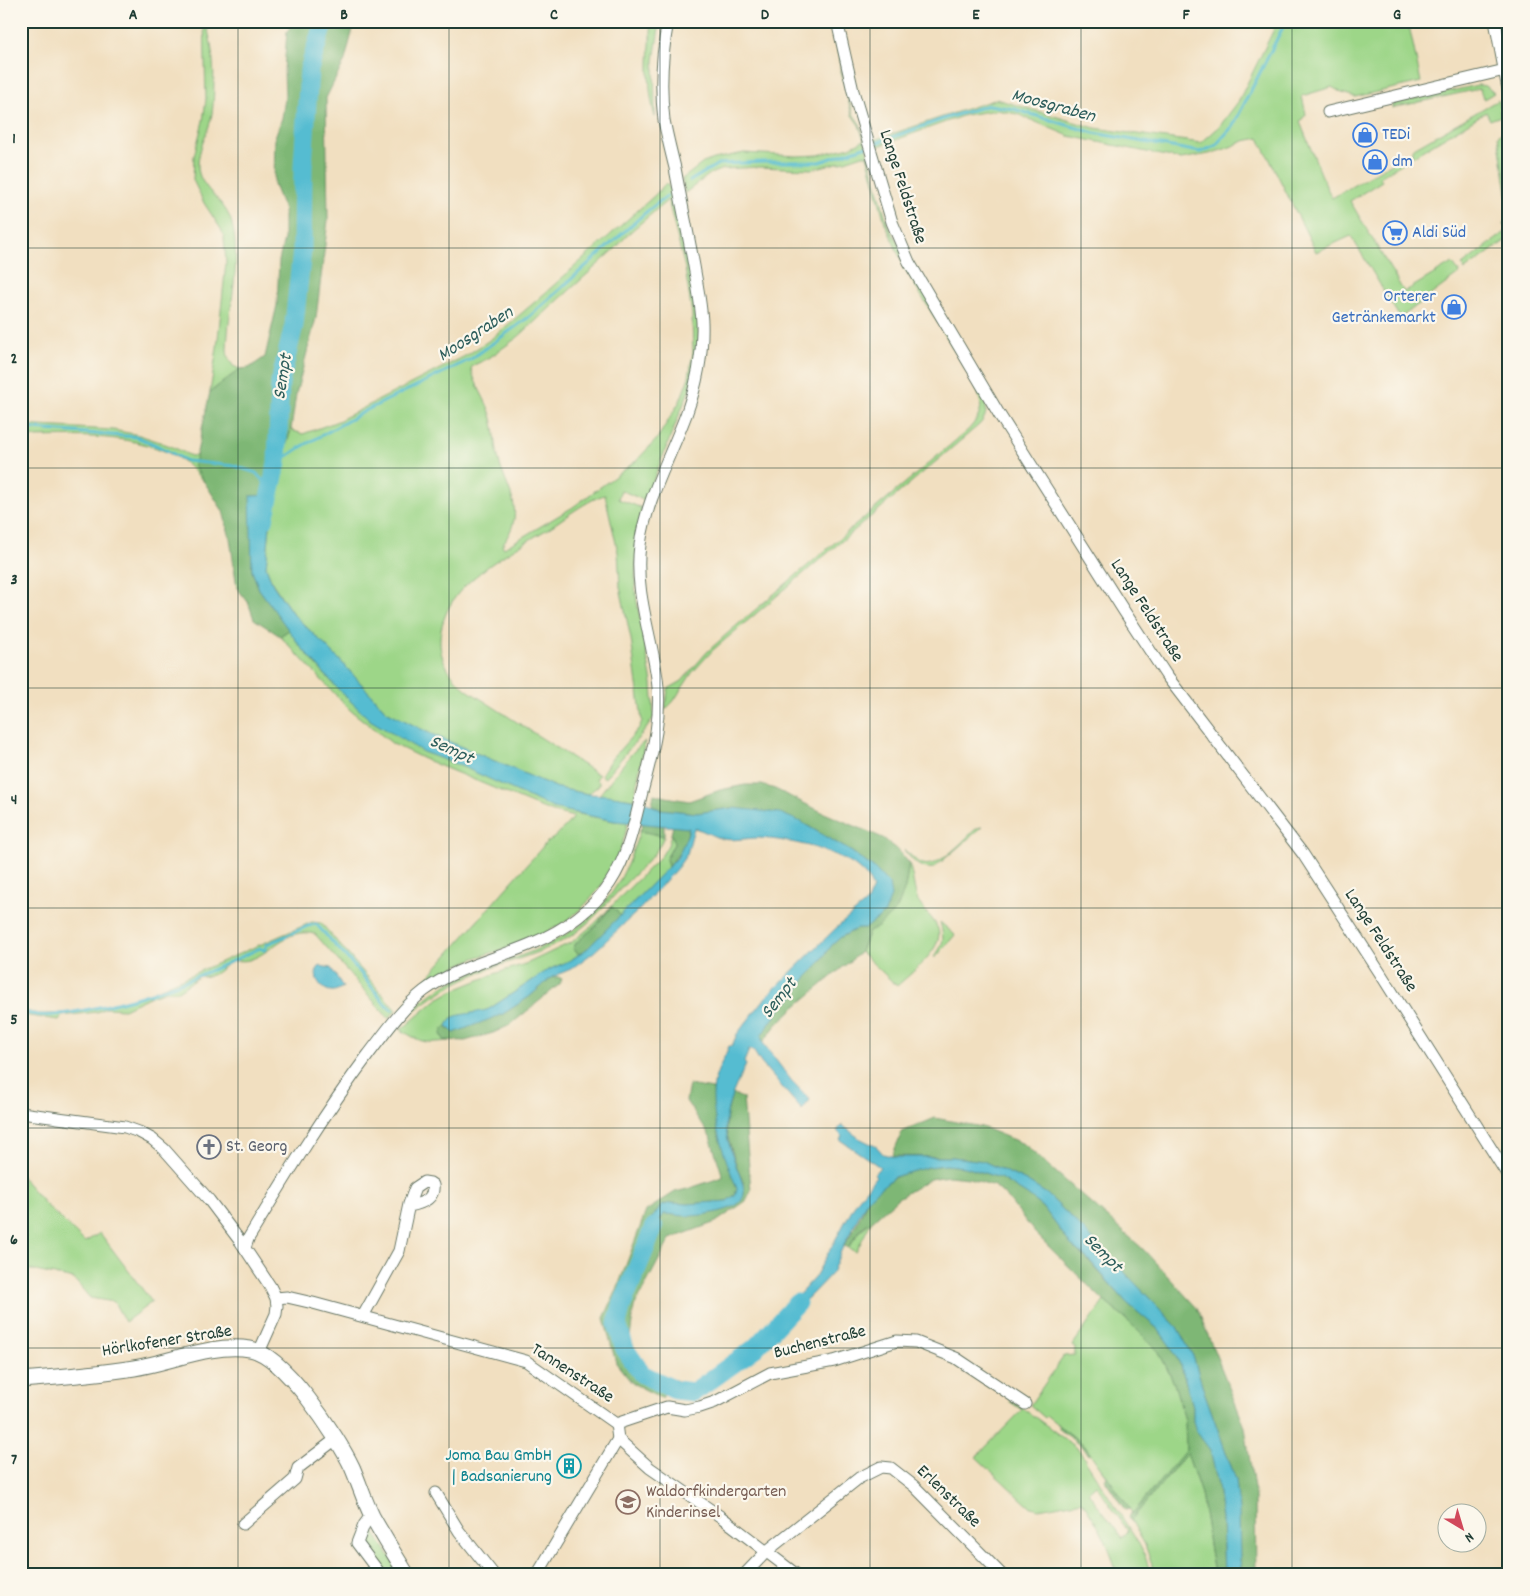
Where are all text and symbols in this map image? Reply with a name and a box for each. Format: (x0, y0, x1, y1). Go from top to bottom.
text: A (129, 4, 138, 27)
text: B (340, 4, 348, 27)
text: C (550, 4, 558, 27)
text: D (761, 4, 770, 27)
text: E (972, 4, 980, 27)
text: F (1182, 4, 1190, 27)
text: G (1393, 4, 1401, 27)
water label: Moosgraben (1008, 83, 1099, 131)
shop icon: TEDi (1352, 122, 1378, 148)
place label: TEDi (1382, 123, 1410, 148)
street label: Lange Feldstraße (872, 127, 932, 247)
text: 1 (12, 128, 16, 151)
shop icon: dm (1362, 149, 1388, 175)
place label: dm (1392, 150, 1413, 175)
supermarket icon: Aldi Süd (1382, 220, 1408, 246)
place label: Aldi Süd (1412, 221, 1466, 246)
place label: Orterer Getränkemarkt (1332, 285, 1436, 331)
shop icon: Orterer Getränkemarkt (1441, 294, 1467, 320)
water label: Moosgraben (433, 300, 520, 370)
text: 2 (11, 348, 18, 371)
water label: Sempt (267, 350, 301, 402)
street label: Lange Feldstraße (1103, 554, 1189, 668)
text: 3 (10, 569, 18, 592)
water label: Sempt (425, 729, 479, 774)
text: 4 (11, 789, 17, 812)
street label: Lange Feldstraße (1337, 884, 1423, 998)
water label: Sempt (755, 971, 806, 1025)
text: 5 (10, 1009, 18, 1032)
church icon: St. Georg (196, 1134, 222, 1160)
place label: St. Georg (226, 1135, 287, 1160)
water label: Sempt (1076, 1228, 1129, 1281)
text: 6 (10, 1229, 18, 1252)
street label: Hörlkofener Straße (100, 1319, 234, 1365)
street label: Buchenstraße (771, 1320, 869, 1366)
street label: Tannenstraße (526, 1338, 618, 1410)
place label: Joma Bau GmbH | Badsanierung (445, 1444, 552, 1490)
text: 7 (11, 1449, 17, 1472)
building icon: Joma Bau GmbH | Badsanierung (556, 1453, 582, 1479)
street label: Erlenstraße (910, 1460, 986, 1534)
place label: Waldorfkindergarten Kinderinsel (646, 1480, 786, 1526)
school or university icon: Waldorfkindergarten Kinderinsel (615, 1489, 641, 1515)
north arrow (1438, 1504, 1488, 1554)
text: N (1460, 1527, 1478, 1547)

